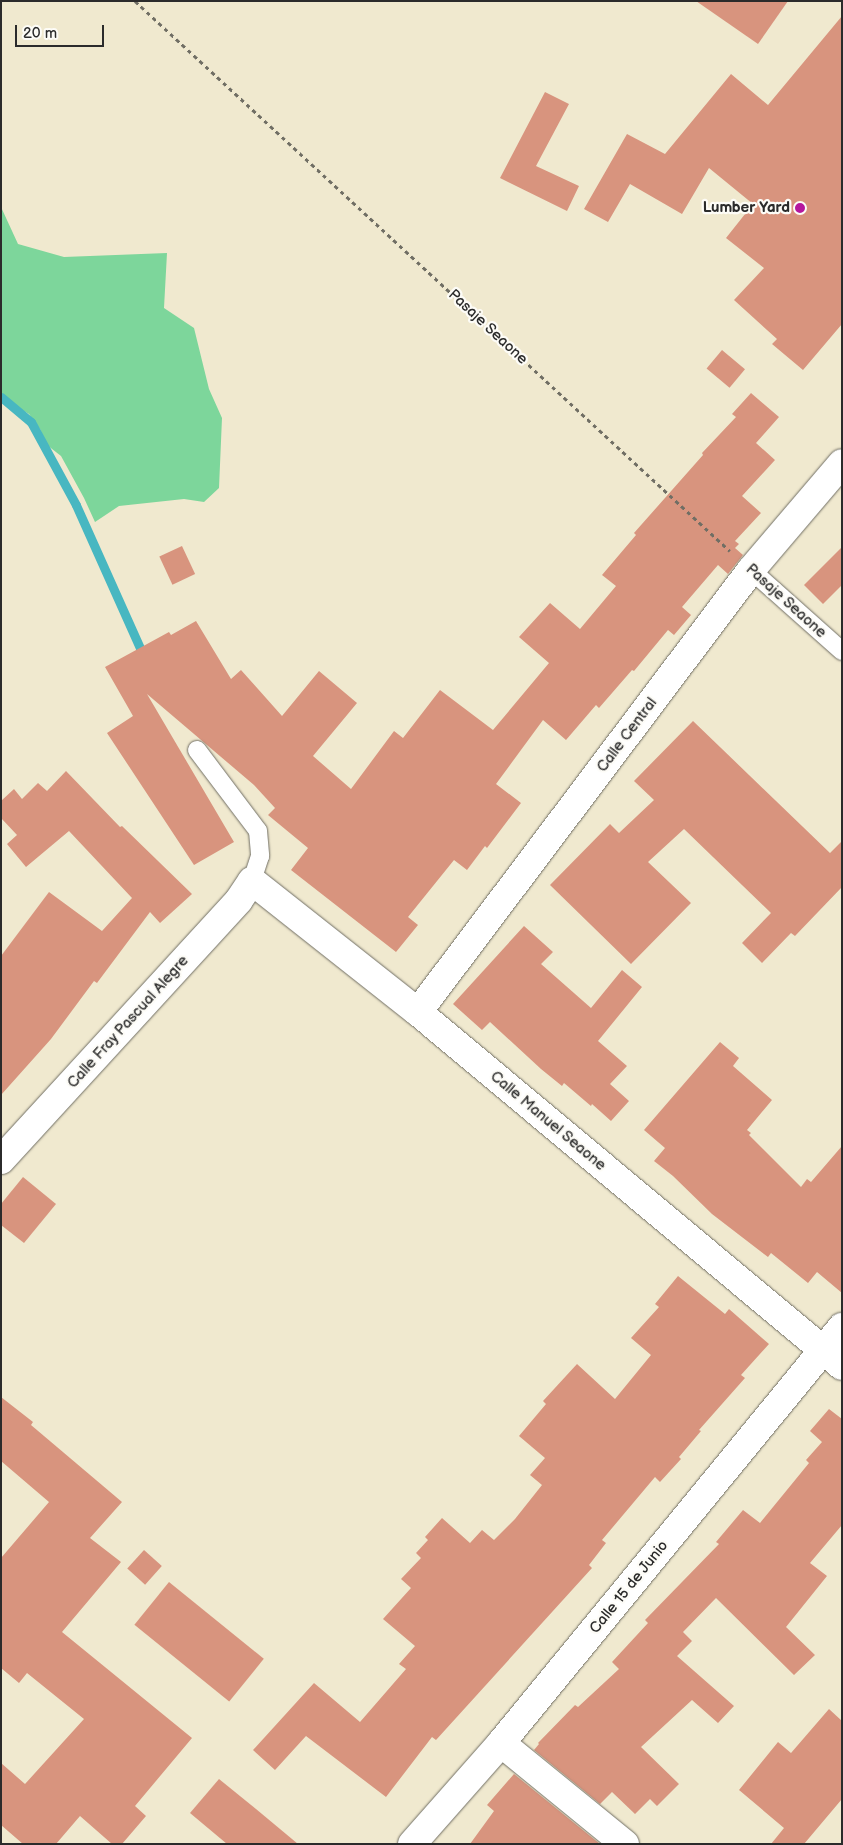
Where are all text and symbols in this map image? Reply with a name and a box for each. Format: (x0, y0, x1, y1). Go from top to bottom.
scale bar (18, 15, 106, 47)
text: 20 m (23, 24, 57, 43)
place label: Lumber Yard (703, 199, 790, 217)
marker: Lumber Yard (794, 202, 806, 214)
street label: Pasaje Seaone (445, 286, 531, 368)
street label: Pasaje Seaone (742, 560, 830, 642)
street label: Calle Central (593, 694, 661, 776)
street label: Calle Fray Pascual Alegre (63, 952, 193, 1092)
street label: Calle Manuel Seaone (486, 1067, 610, 1175)
street label: Calle 15 de Junio (586, 1537, 672, 1637)

